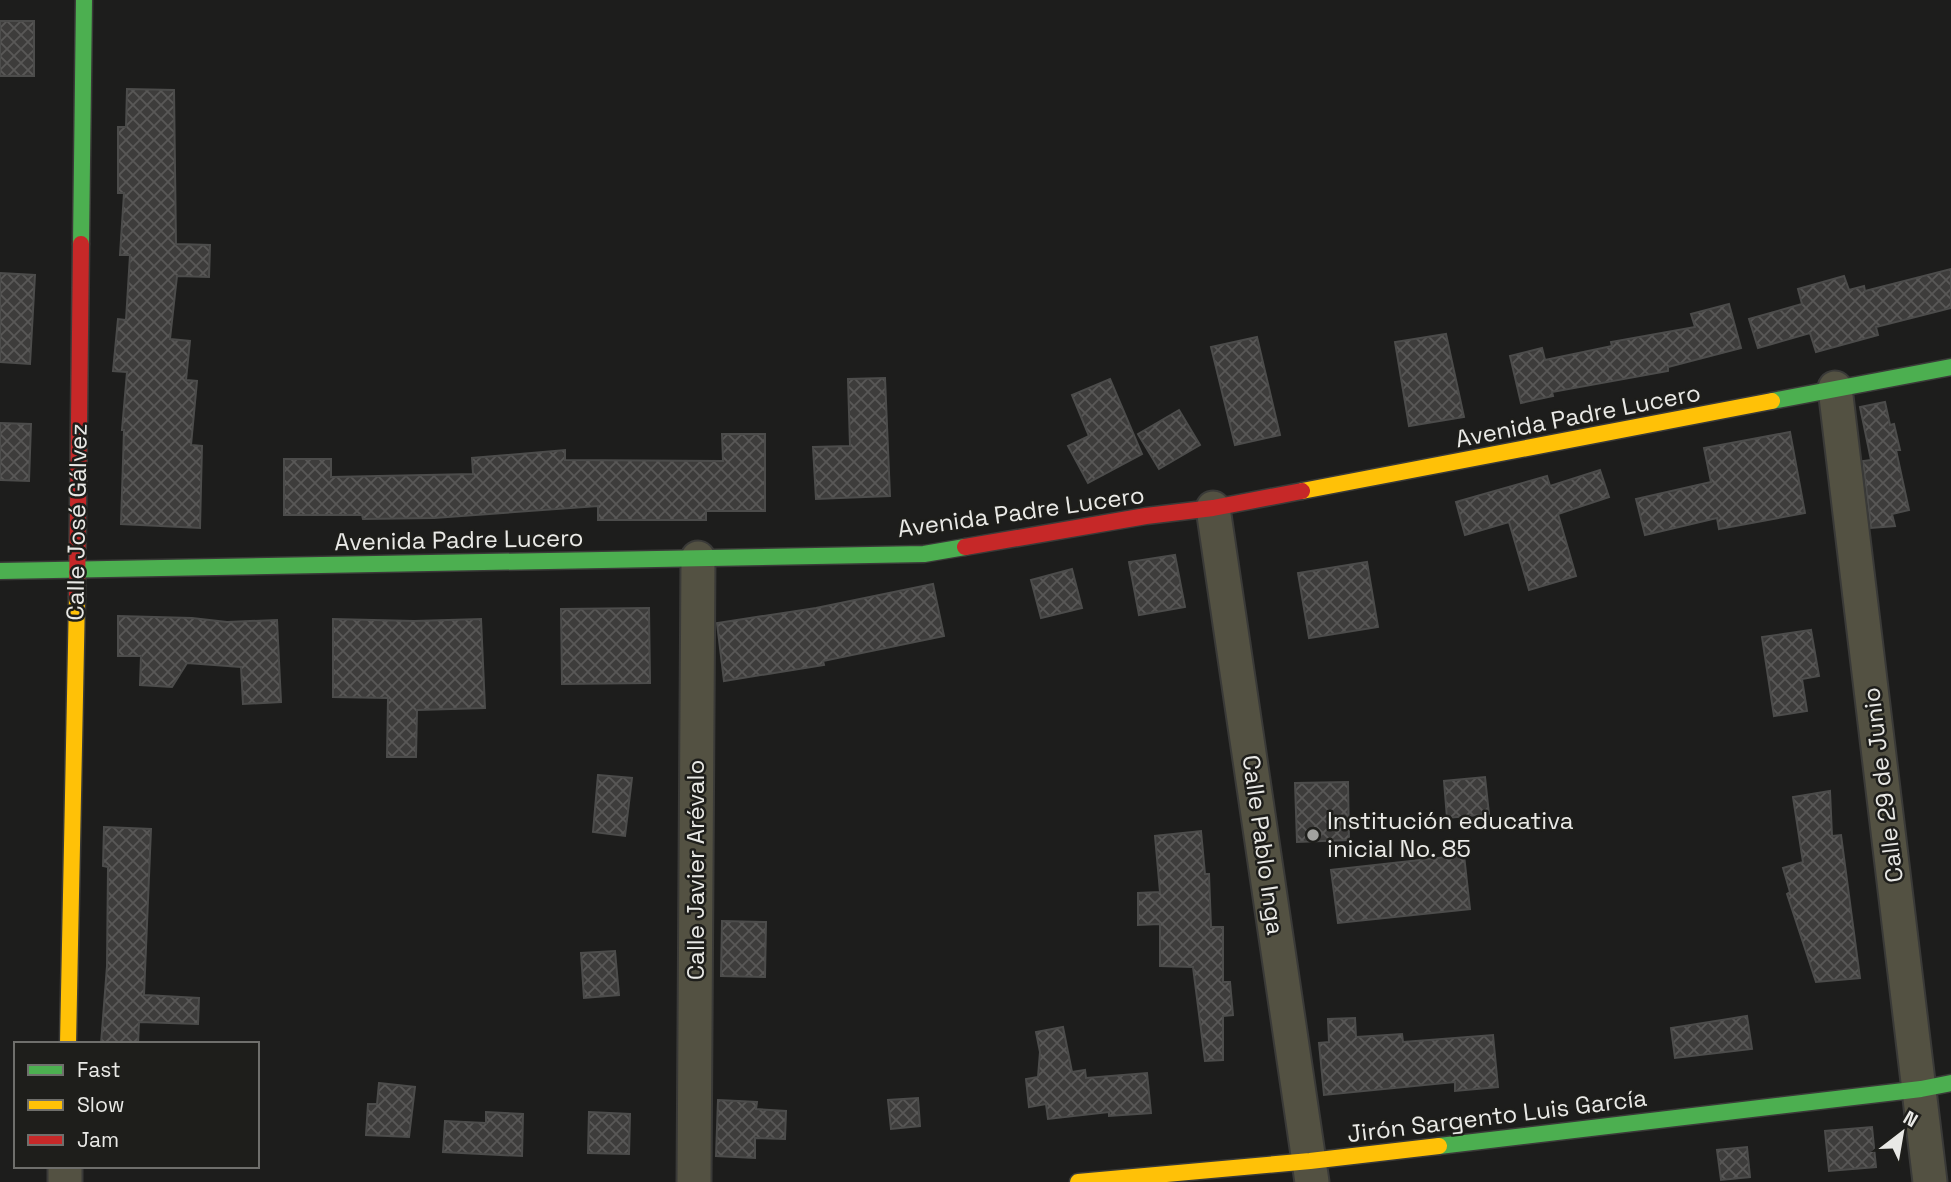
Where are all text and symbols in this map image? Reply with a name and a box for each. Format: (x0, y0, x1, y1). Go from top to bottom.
street label: Avenida Padre Lucero (1453, 377, 1703, 454)
street label: Calle José Gálvez (59, 423, 94, 621)
street label: Avenida Padre Lucero (895, 479, 1146, 544)
street label: Avenida Padre Lucero (334, 522, 584, 557)
street label: Calle 29 de Junio (1855, 686, 1910, 884)
street label: Calle Pablo Inga (1236, 753, 1291, 937)
street label: Calle Javier Arévalo (680, 760, 711, 980)
place label: Institución educativa inicial No. 85 (1327, 805, 1574, 864)
marker: Institución educativa inicial No. 85 (1305, 827, 1321, 843)
legend (14, 1042, 259, 1168)
text: Fast (77, 1056, 121, 1083)
street label: Jirón Sargento Luis García (1345, 1082, 1649, 1149)
text: Slow (77, 1091, 125, 1118)
north arrow (1867, 1098, 1937, 1168)
text: N (1899, 1105, 1922, 1133)
text: Jam (77, 1126, 119, 1153)

